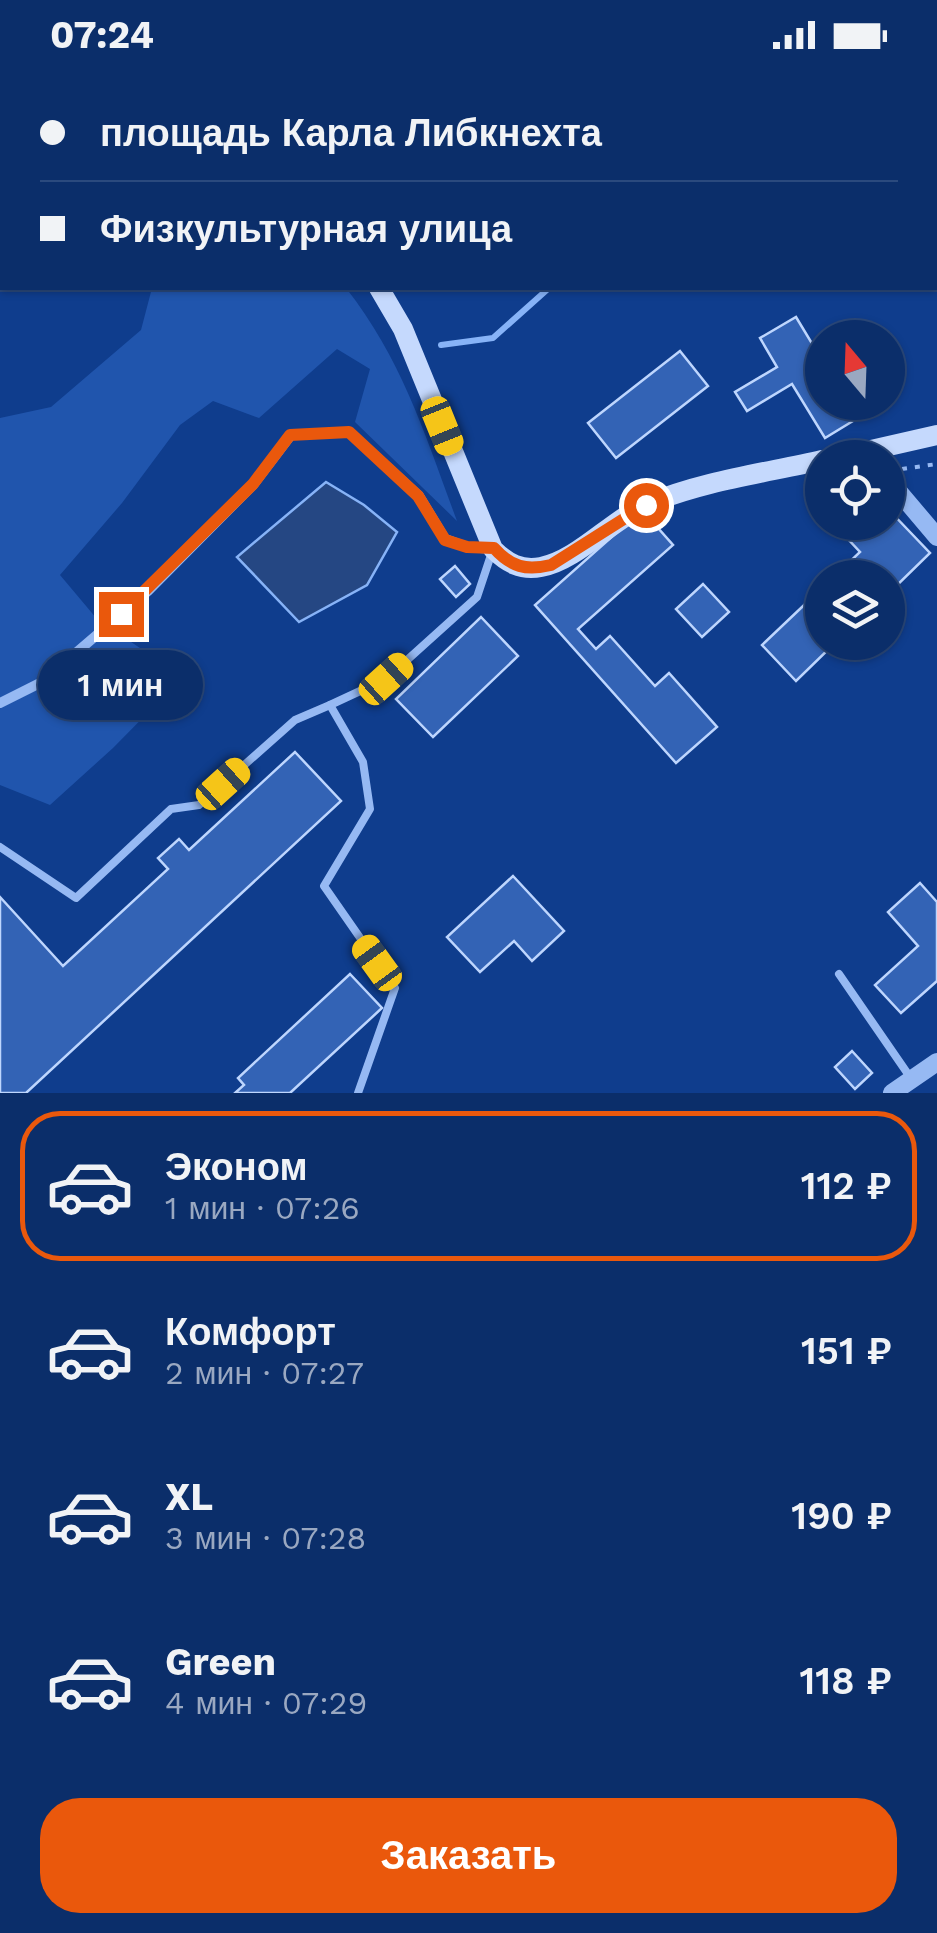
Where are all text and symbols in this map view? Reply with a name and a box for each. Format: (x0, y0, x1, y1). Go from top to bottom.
text: 07:24 (50, 13, 154, 57)
text: площадь Карла Либкнехта (100, 111, 602, 155)
text: Физкультурная улица (100, 207, 512, 251)
north arrow (805, 320, 905, 420)
map controls (805, 320, 905, 660)
car (417, 393, 467, 459)
button: locate (805, 440, 905, 540)
route start (624, 483, 669, 528)
button: layers (805, 560, 905, 660)
route end (99, 592, 144, 637)
car (354, 648, 418, 710)
callout: 1 мин (38, 649, 204, 719)
text: 1 мин (78, 666, 163, 704)
car (191, 753, 255, 815)
car (347, 930, 407, 996)
icon: car (45, 1141, 135, 1231)
text: Эконом (165, 1145, 308, 1189)
text: 112 ₽ (801, 1164, 892, 1208)
text: 1 мин · 07:26 (165, 1189, 360, 1227)
icon: car (45, 1306, 135, 1396)
text: Комфорт (165, 1310, 336, 1354)
text: 151 ₽ (801, 1329, 892, 1373)
text: 2 мин · 07:27 (165, 1354, 364, 1392)
icon: car (45, 1471, 135, 1561)
text: XL (165, 1475, 213, 1519)
text: 190 ₽ (791, 1494, 892, 1538)
text: 3 мин · 07:28 (165, 1519, 366, 1557)
icon: car (45, 1636, 135, 1726)
text: Green (165, 1640, 276, 1684)
text: 118 ₽ (799, 1659, 892, 1703)
text: 4 мин · 07:29 (165, 1684, 367, 1722)
button: Заказать (40, 1798, 897, 1913)

